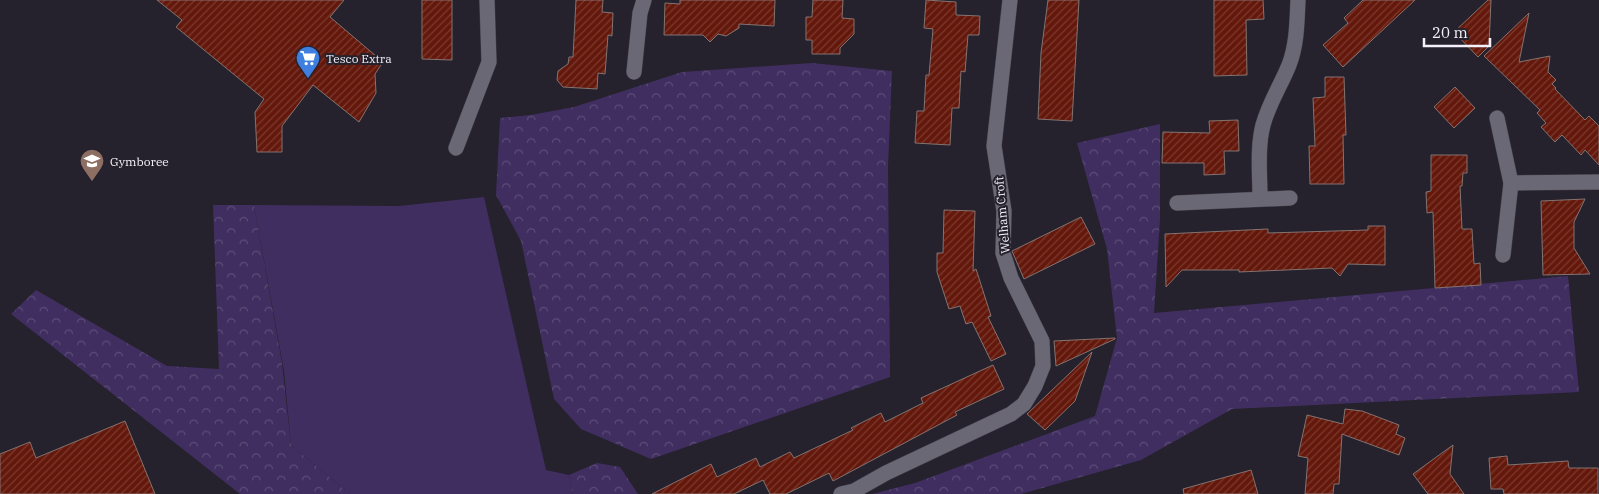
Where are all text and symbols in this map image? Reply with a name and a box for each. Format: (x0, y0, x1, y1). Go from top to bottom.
scale bar (1424, 15, 1490, 47)
text: 20 m (1432, 23, 1468, 42)
supermarket icon: Tesco Extra (295, 45, 321, 79)
place label: Tesco Extra (326, 51, 392, 66)
school or university icon: Gymboree (79, 148, 105, 182)
place label: Gymboree (110, 154, 169, 169)
street label: Welham Croft (991, 176, 1013, 254)

